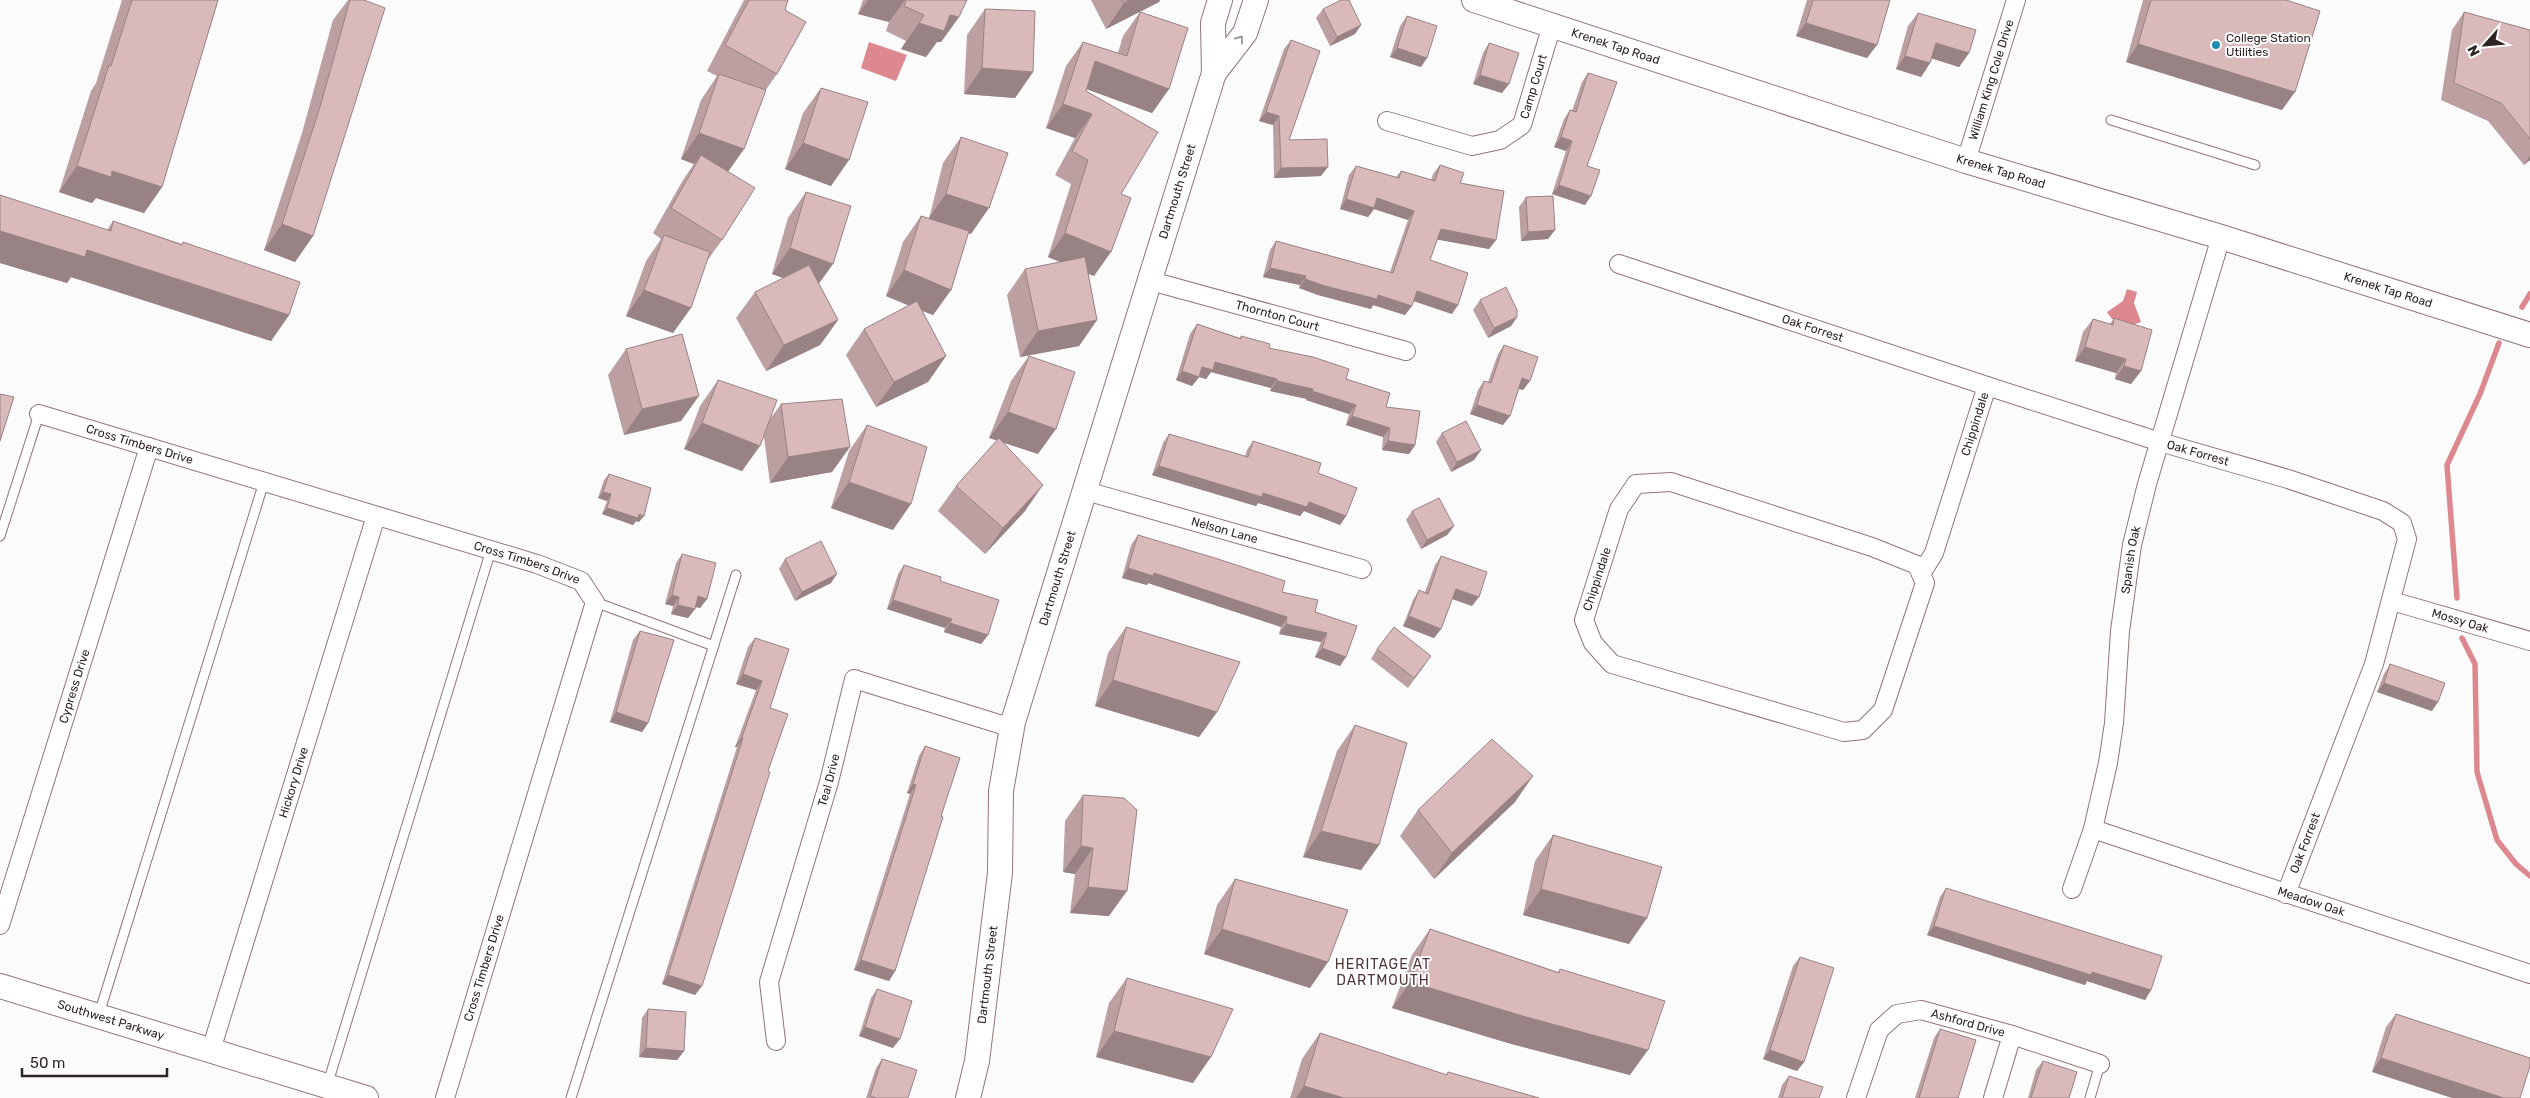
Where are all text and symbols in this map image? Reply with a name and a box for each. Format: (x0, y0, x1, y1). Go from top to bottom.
street label: William King Cole Drive (1966, 18, 2017, 142)
north arrow (2460, 20, 2510, 70)
street label: Krenek Tap Road (1570, 25, 1662, 67)
place label: College Station Utilities (2226, 31, 2311, 59)
one-way arrow (1234, 35, 1243, 45)
marker: College Station Utilities (2210, 39, 2222, 51)
text: N (2464, 42, 2484, 59)
street label: Camp Court (1517, 52, 1550, 121)
street label: Dartmouth Street (1156, 142, 1199, 241)
street label: Krenek Tap Road (1955, 151, 2047, 191)
street label: Krenek Tap Road (2342, 269, 2434, 311)
street label: Thornton Court (1234, 298, 1321, 334)
street label: Oak Forrest (1780, 311, 1846, 345)
street label: Chippindale (1958, 390, 1992, 458)
street label: Cross Timbers Drive (84, 422, 195, 467)
street label: Oak Forrest (2165, 437, 2231, 469)
street label: Nelson Lane (1190, 514, 1260, 546)
street label: Spanish Oak (2118, 523, 2144, 595)
street label: Dartmouth Street (1036, 529, 1079, 627)
street label: Cross Timbers Drive (472, 538, 582, 587)
street label: Chippindale (1580, 545, 1614, 613)
street label: Mossy Oak (2430, 606, 2491, 636)
street label: Cypress Drive (56, 647, 93, 725)
street label: Hickory Drive (276, 745, 311, 820)
street label: Teal Drive (815, 752, 843, 808)
street label: Oak Forrest (2287, 810, 2323, 875)
street label: Meadow Oak (2276, 884, 2347, 919)
street label: Cross Timbers Drive (461, 913, 507, 1023)
street label: Dartmouth Street (975, 925, 1001, 1025)
district label: HERITAGE AT DARTMOUTH (1335, 956, 1431, 989)
street label: Southwest Parkway (56, 997, 166, 1043)
street label: Ashford Drive (1929, 1006, 2007, 1040)
scale bar (22, 1046, 168, 1078)
text: 50 m (30, 1054, 65, 1072)

